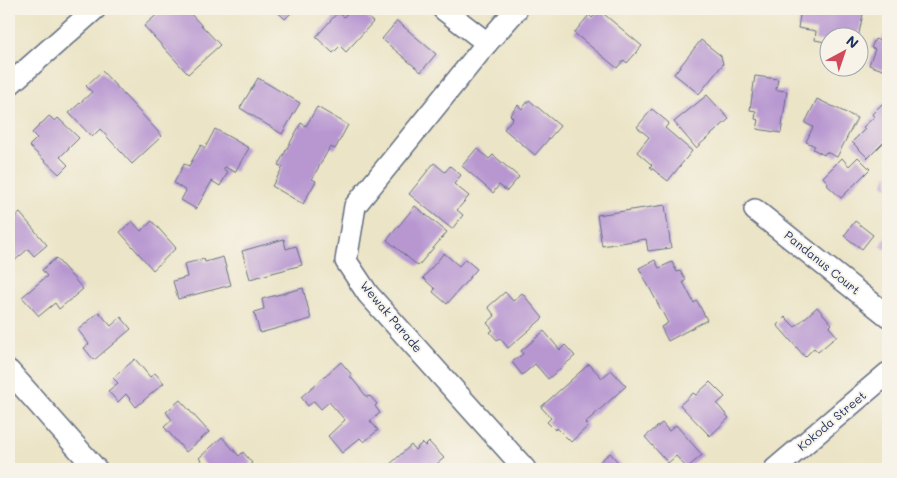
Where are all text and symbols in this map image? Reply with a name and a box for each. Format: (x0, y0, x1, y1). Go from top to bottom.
north arrow (820, 28, 870, 78)
text: N (842, 31, 863, 52)
street label: Pandanus Court (781, 227, 864, 298)
street label: Wewak Parade (357, 277, 426, 355)
street label: Kokoda Street (794, 387, 869, 454)

